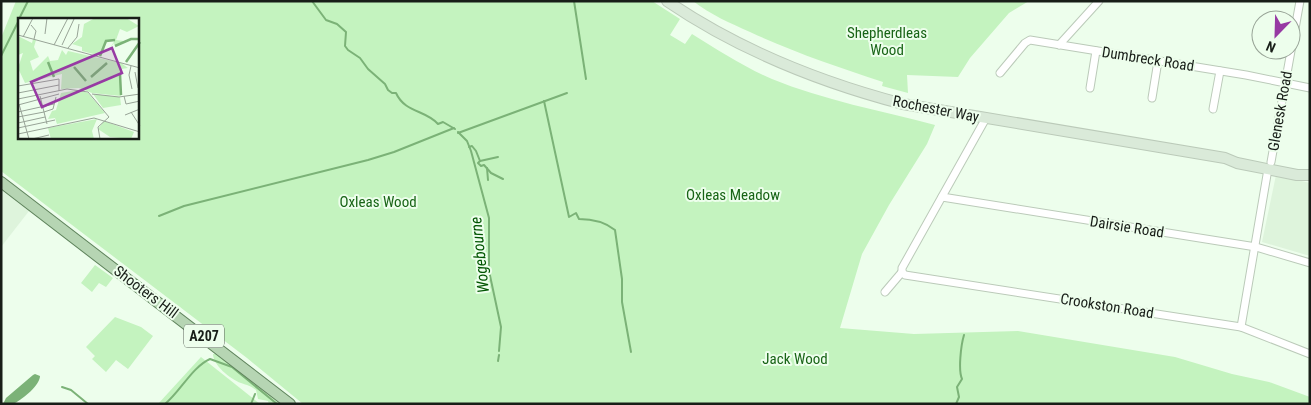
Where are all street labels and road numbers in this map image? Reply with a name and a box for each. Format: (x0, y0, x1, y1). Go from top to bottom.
street label: Dumbreck Road (1101, 43, 1195, 75)
street label: Glenesk Road (1264, 70, 1296, 152)
street label: Rochester Way (891, 92, 981, 126)
street label: Dairsie Road (1089, 212, 1165, 242)
street label: Shooters Hill (110, 262, 182, 322)
street label: Crookston Road (1059, 290, 1155, 322)
road number: A207 (184, 324, 224, 348)

